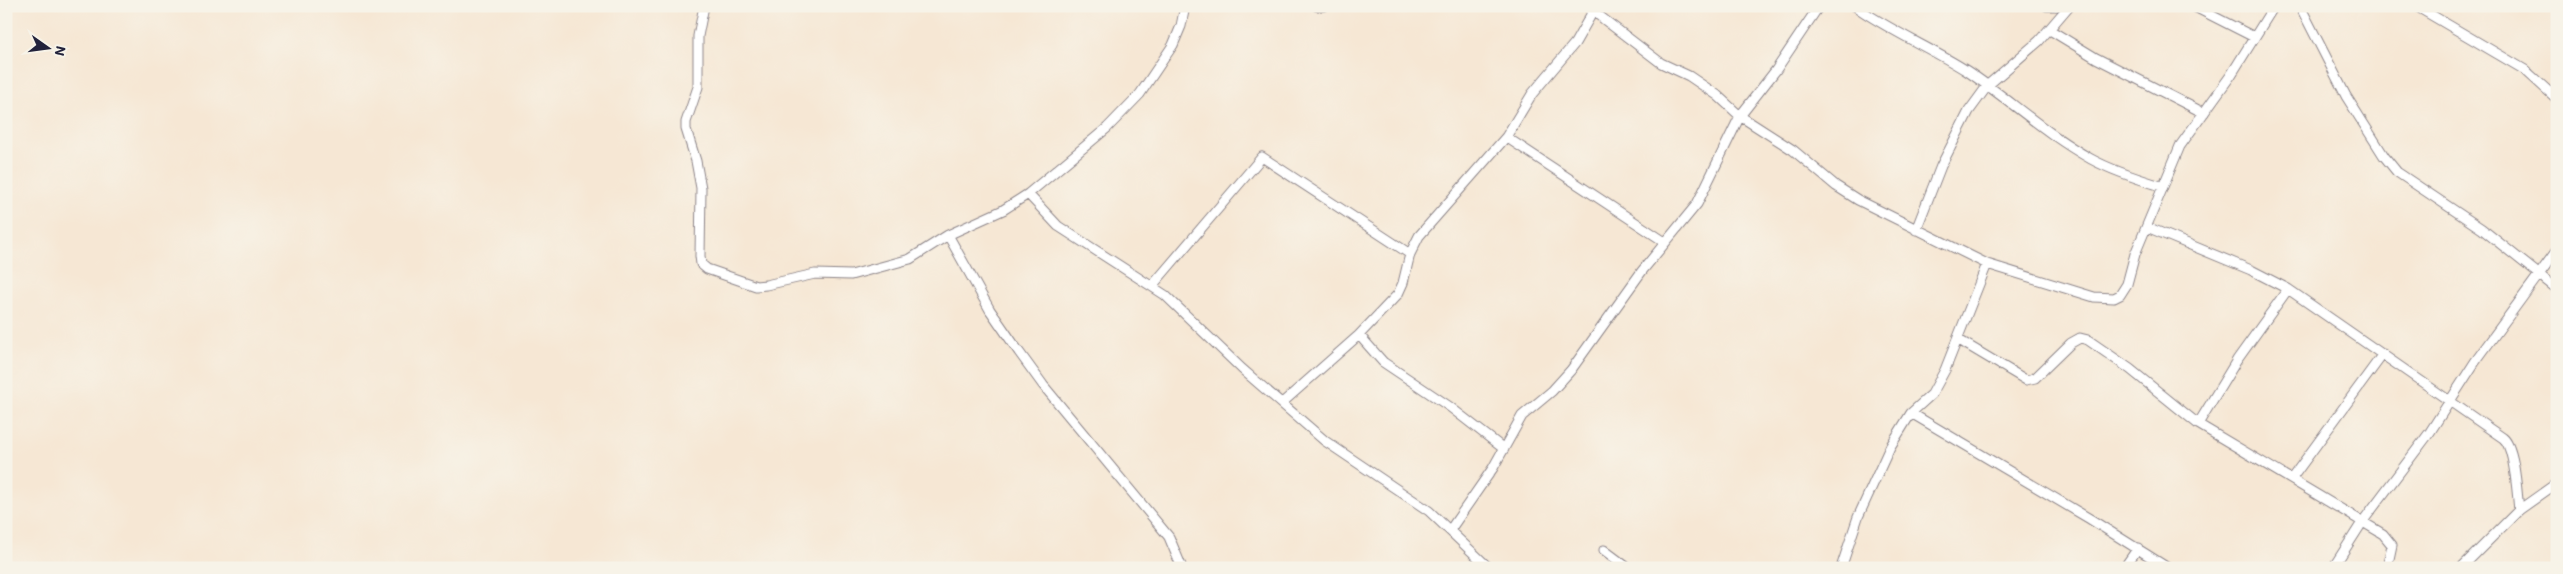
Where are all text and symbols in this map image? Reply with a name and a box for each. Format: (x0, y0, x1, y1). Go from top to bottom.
north arrow (22, 22, 72, 72)
text: N (51, 44, 70, 58)

